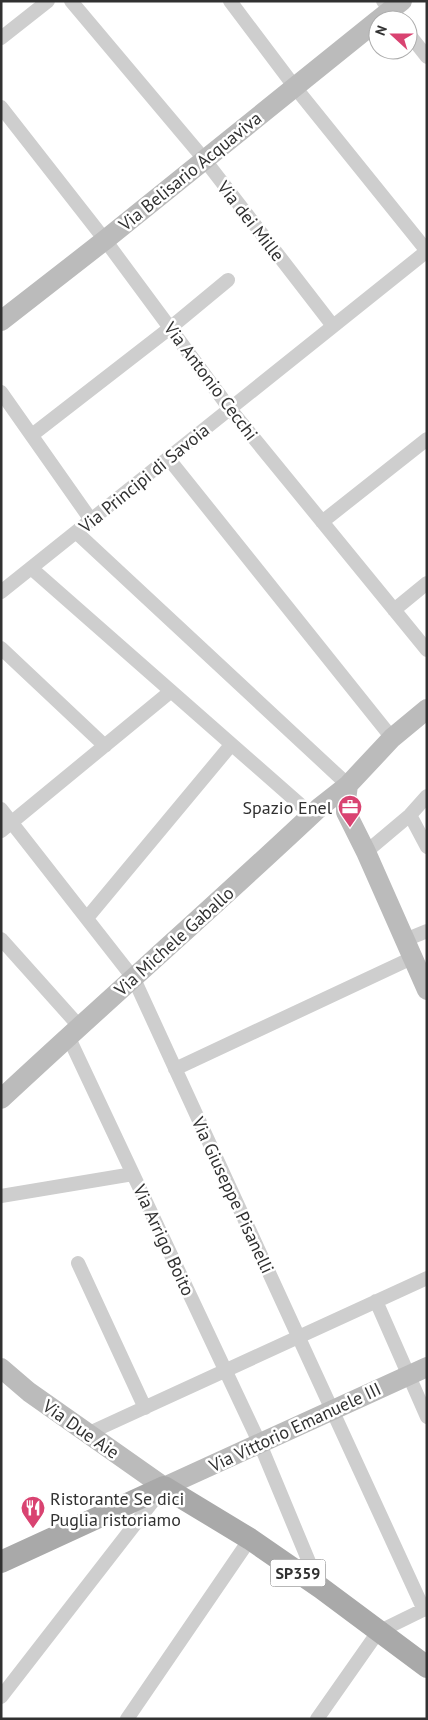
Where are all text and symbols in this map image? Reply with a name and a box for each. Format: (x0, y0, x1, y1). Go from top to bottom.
north arrow (368, 10, 418, 60)
text: N (371, 23, 391, 38)
street label: Via Belisario Acquaviva (113, 106, 266, 236)
street label: Via dei Mille (212, 175, 290, 266)
street label: Via Antonio Cecchi (158, 316, 263, 445)
street label: Via Principi di Savoia (73, 418, 214, 538)
office icon: Spazio Enel (337, 794, 363, 828)
place label: Spazio Enel (243, 796, 333, 819)
street label: Via Michele Gaballo (109, 881, 239, 1001)
street label: Via Giuseppe Pisanelli (186, 1112, 279, 1277)
street label: Via Arrigo Boito (128, 1180, 200, 1299)
street label: Via Vittorio Emanuele III (204, 1377, 385, 1477)
street label: Via Due Aie (37, 1394, 124, 1464)
place label: Ristorante Se dici Puglia ristoriamo (50, 1487, 184, 1531)
restaurant icon: Ristorante Se dici Puglia ristoriamo (20, 1495, 46, 1529)
road number: SP359 (270, 1560, 326, 1586)

